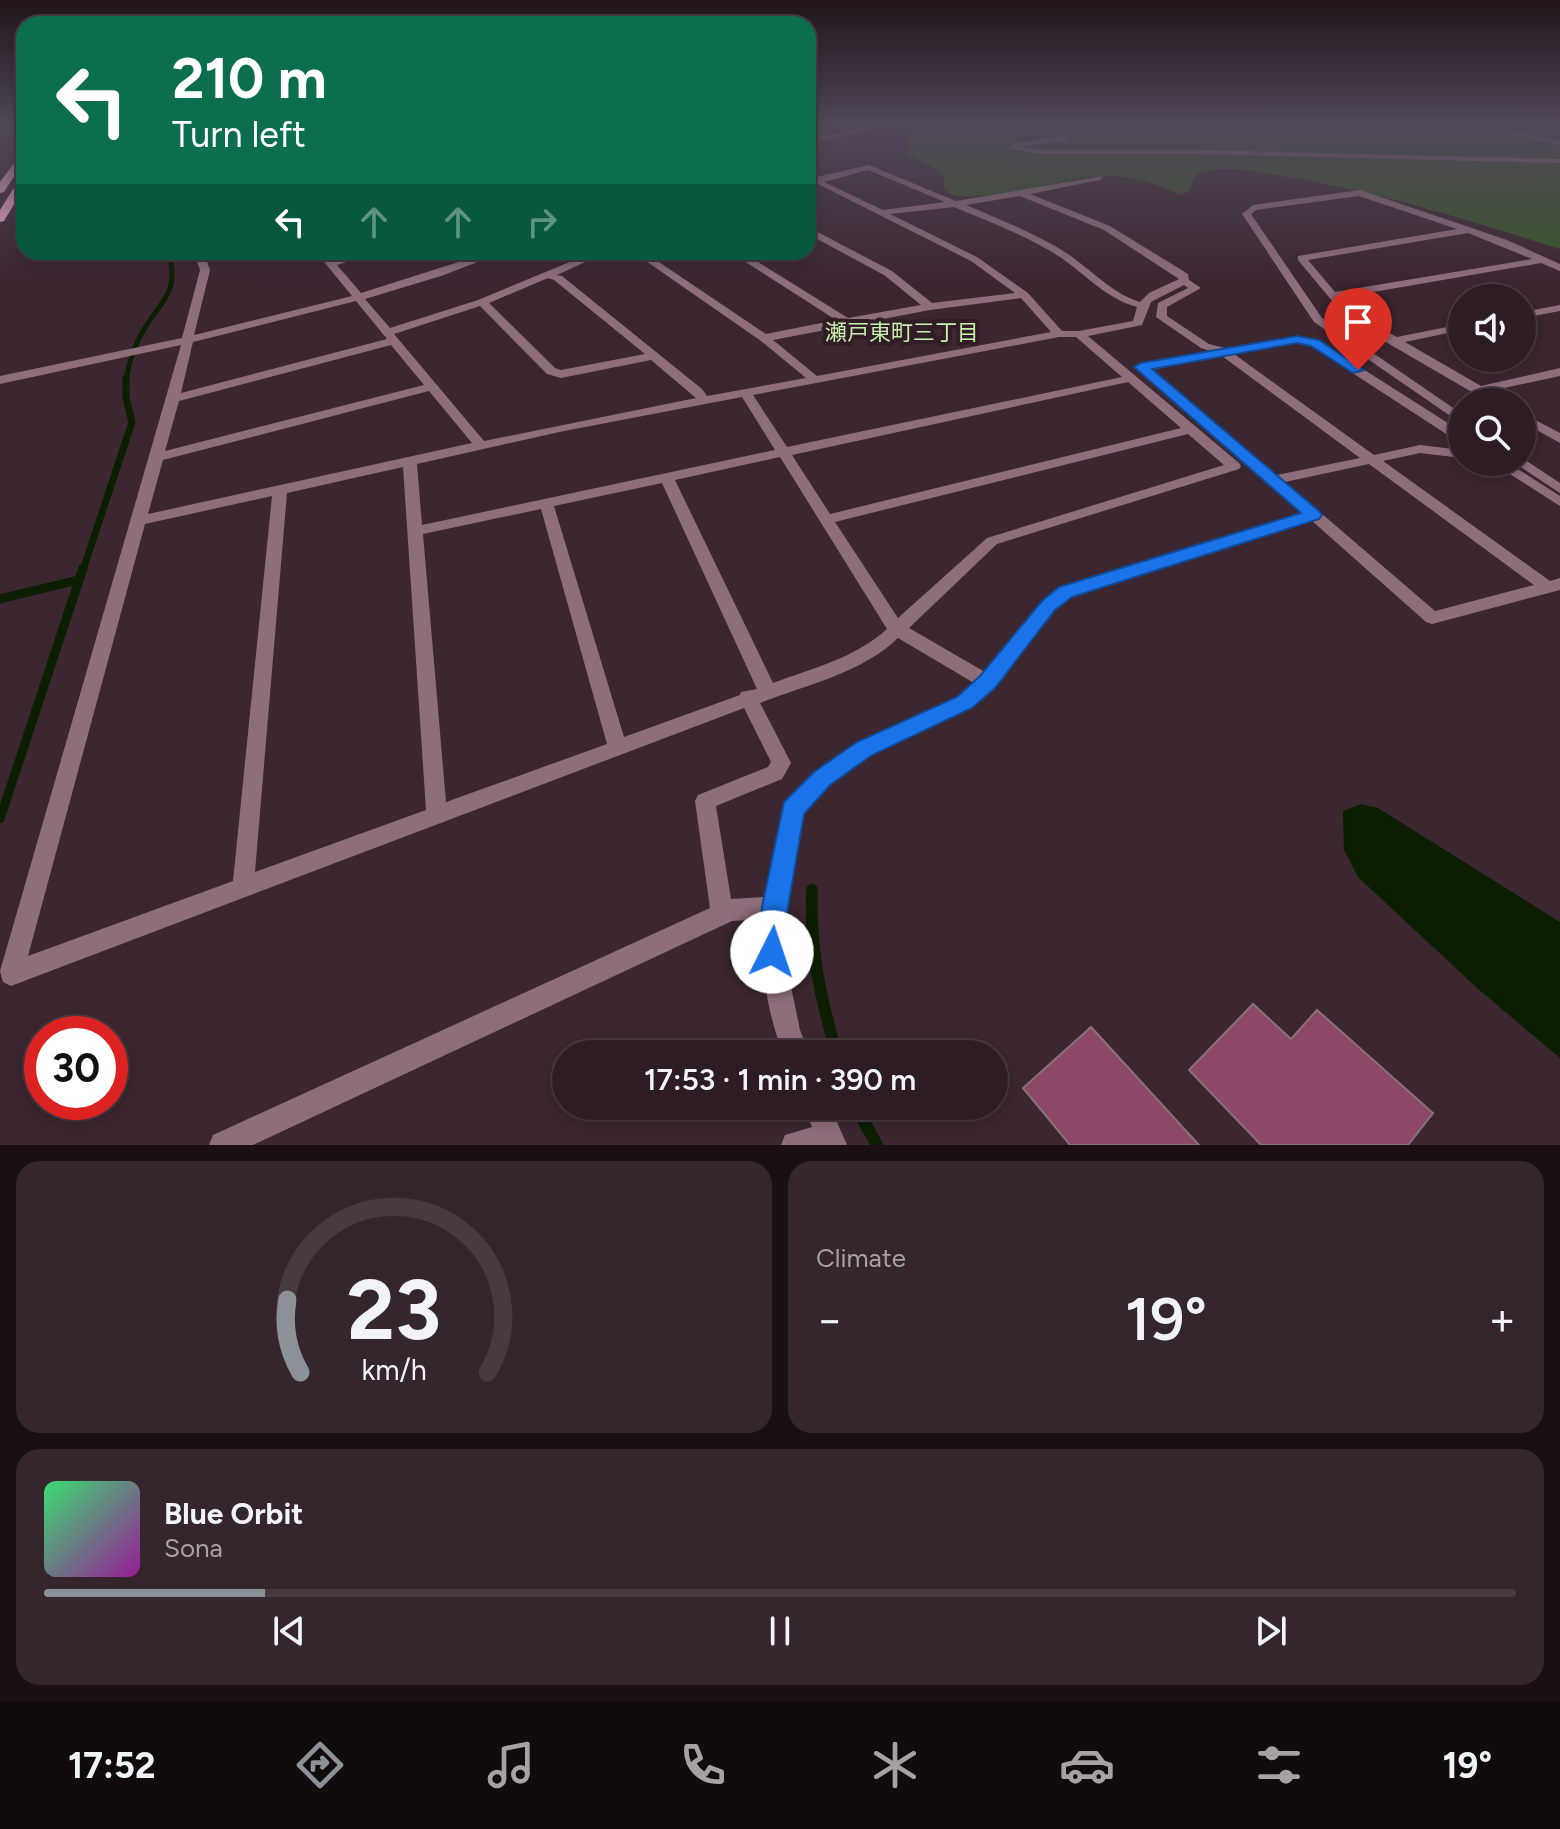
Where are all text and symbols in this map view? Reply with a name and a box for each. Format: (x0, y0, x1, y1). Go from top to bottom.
text: 210 m (172, 45, 327, 112)
icon: left (40, 48, 144, 152)
text: Turn left (172, 113, 306, 156)
icon: left (268, 200, 312, 244)
icon: ahead (352, 200, 396, 244)
icon: ahead (436, 200, 480, 244)
icon: right (520, 200, 564, 244)
map controls (1448, 284, 1536, 476)
button: sound (1448, 284, 1536, 372)
pin (1324, 288, 1392, 370)
icon: arrive (1336, 300, 1380, 344)
district label: 瀬戸東町三丁目 (825, 319, 979, 346)
button: search (1448, 388, 1536, 476)
position arrow (730, 910, 814, 994)
speed limit sign: 30 (24, 1016, 128, 1120)
text: 17:53 · 1 min · 390 m (644, 1061, 916, 1098)
text: Climate (816, 1242, 906, 1274)
text: 23 (347, 1260, 441, 1360)
text: 19° (1125, 1283, 1207, 1355)
text: − (816, 1293, 843, 1346)
text: + (1489, 1293, 1516, 1346)
text: km/h (361, 1353, 427, 1387)
text: Blue Orbit (164, 1495, 303, 1532)
text: Sona (164, 1532, 223, 1564)
icon: previous (267, 1609, 311, 1653)
icon: pause (758, 1609, 802, 1653)
icon: next (1249, 1609, 1293, 1653)
icon: directions (292, 1737, 348, 1793)
icon: music (483, 1737, 539, 1793)
icon: phone (675, 1737, 731, 1793)
icon: climate (867, 1737, 923, 1793)
icon: car (1059, 1737, 1115, 1793)
icon: filters (1251, 1737, 1307, 1793)
text: 17:52 (68, 1744, 156, 1787)
text: 19° (1442, 1744, 1492, 1787)

